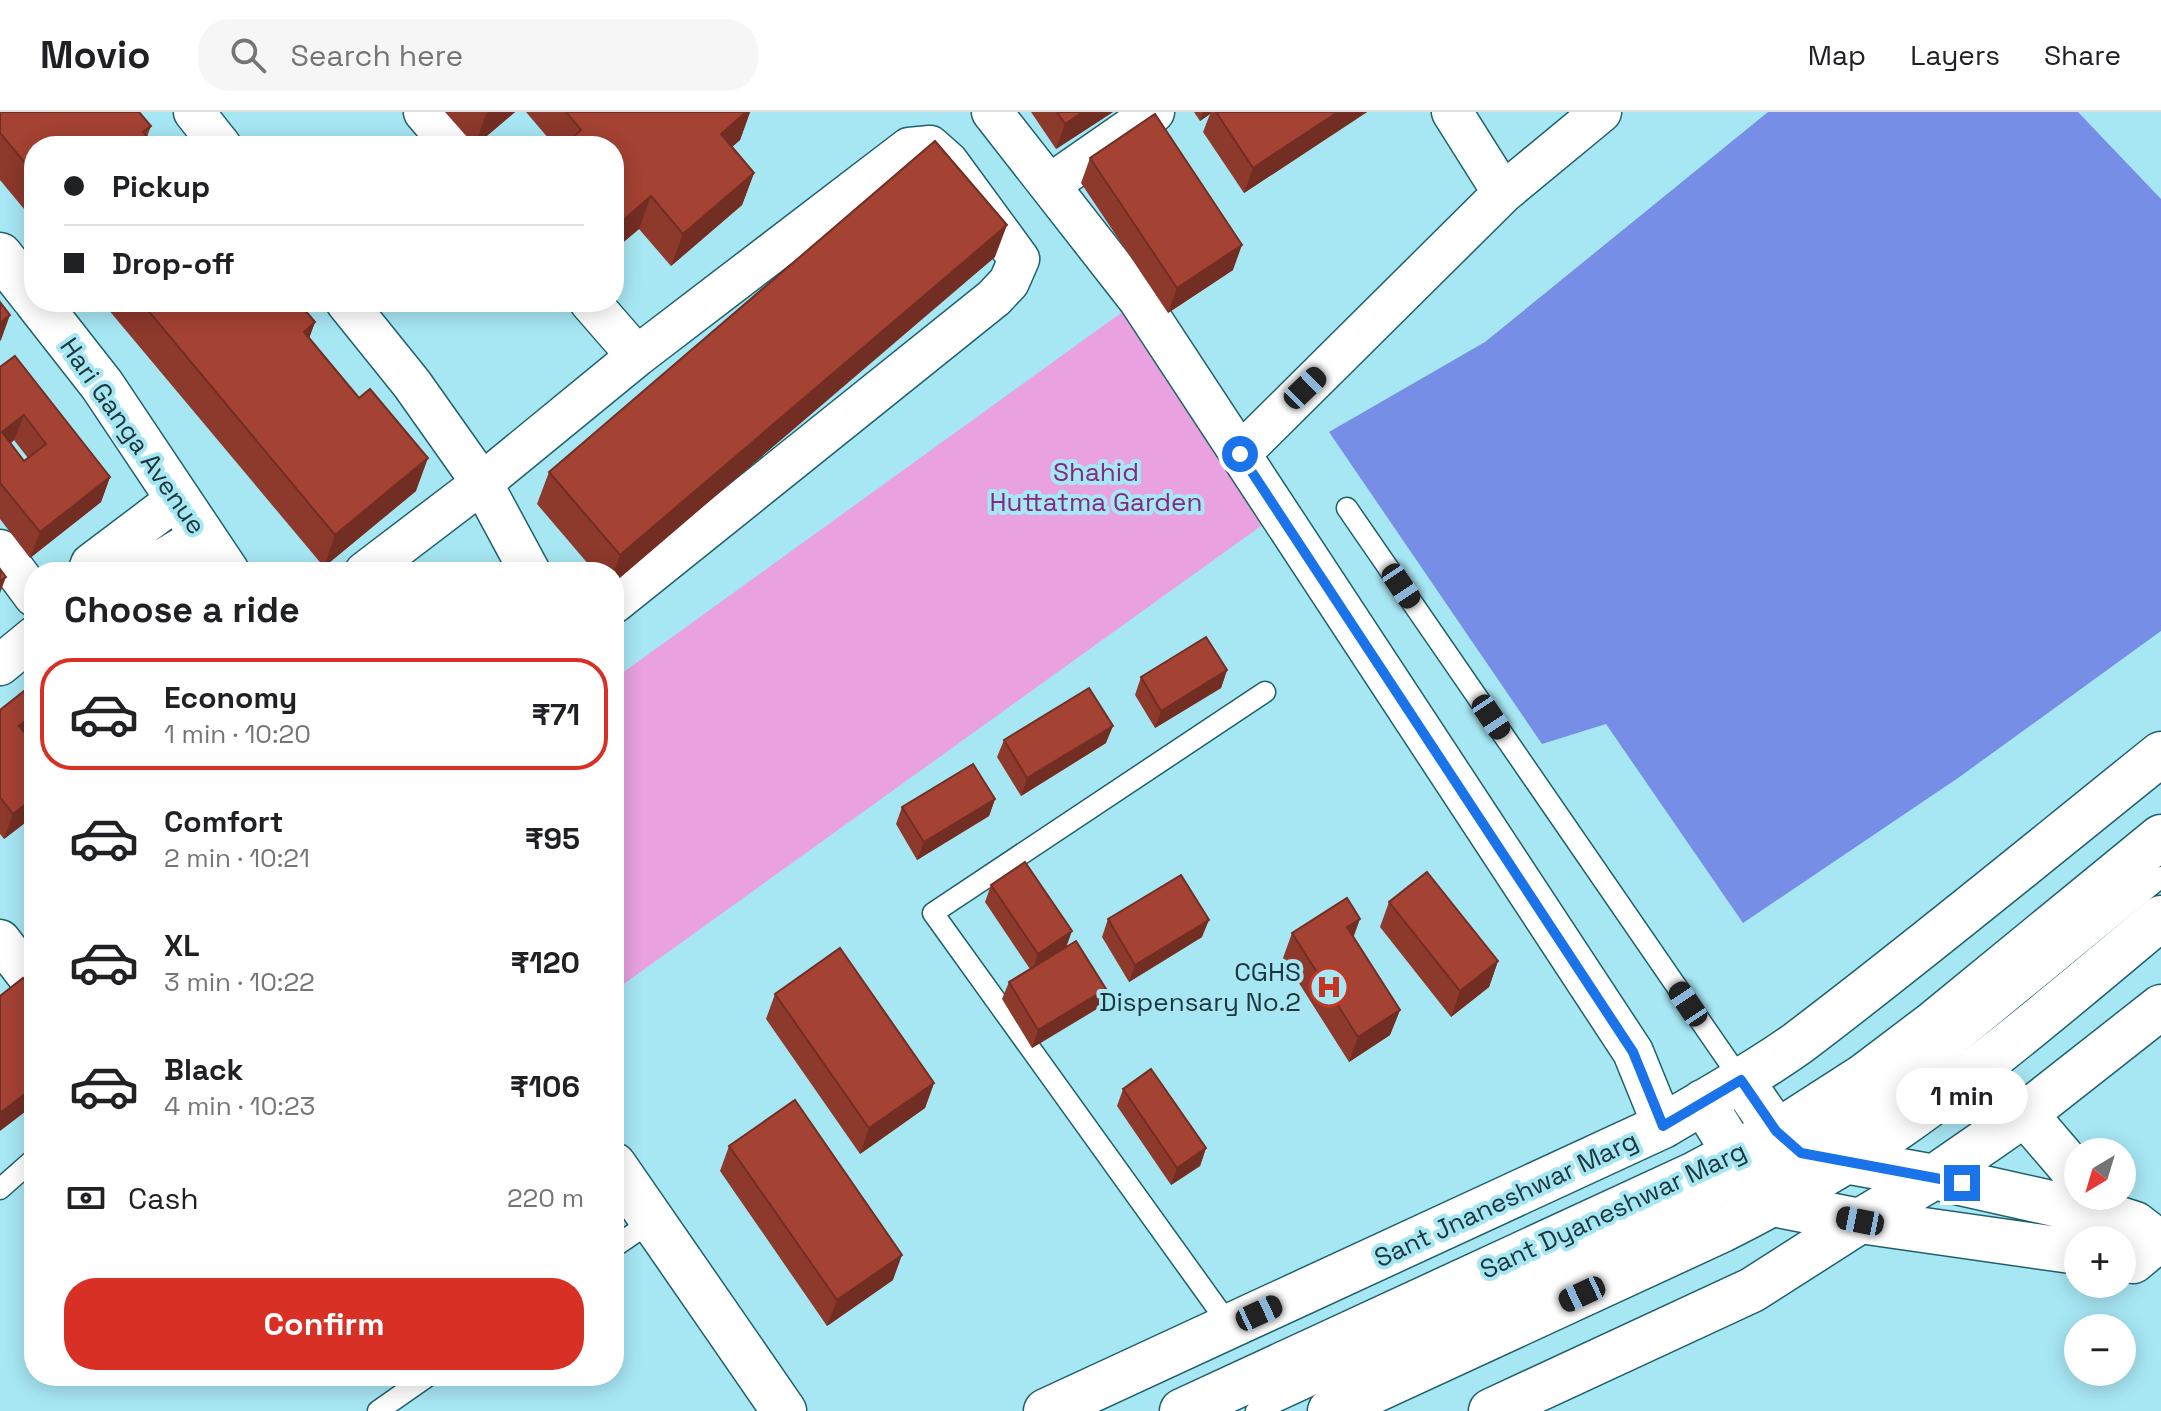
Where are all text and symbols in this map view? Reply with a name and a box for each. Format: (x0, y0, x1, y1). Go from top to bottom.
search box (198, 19, 758, 91)
text: Movio (40, 31, 150, 79)
icon: search (226, 33, 270, 77)
text: Search here (290, 36, 463, 75)
text: Map (1808, 37, 1866, 73)
text: Layers (1910, 37, 2000, 73)
text: Share (2044, 37, 2121, 73)
text: Pickup (112, 167, 210, 206)
text: Drop-off (112, 244, 235, 283)
street label: Hari Ganga Avenue (52, 331, 214, 541)
car (1279, 363, 1331, 413)
route start (1222, 436, 1258, 472)
park label: Shahid Huttatma Garden (990, 455, 1202, 519)
car (1378, 559, 1424, 613)
text: Choose a ride (64, 587, 300, 633)
icon: car (68, 678, 140, 750)
text: Economy (164, 678, 297, 717)
car (1468, 690, 1514, 744)
text: ₹71 (531, 695, 580, 734)
text: 1 min · 10:20 (164, 717, 311, 751)
icon: car (68, 802, 140, 874)
text: Comfort (164, 802, 283, 841)
text: ₹95 (525, 819, 580, 858)
text: 2 min · 10:21 (164, 841, 310, 875)
icon: car (68, 926, 140, 998)
text: XL (164, 926, 200, 965)
text: ₹120 (511, 943, 580, 982)
place label: CGHS Dispensary No.2 (1099, 955, 1301, 1019)
text: 3 min · 10:22 (164, 965, 315, 999)
hospital icon: CGHS Dispensary No.2 (1308, 966, 1350, 1008)
car (1665, 977, 1711, 1031)
icon: car (68, 1050, 140, 1122)
text: Black (164, 1050, 243, 1089)
text: ₹106 (510, 1067, 580, 1106)
callout: 1 min (1896, 1067, 2028, 1123)
text: 1 min (1930, 1079, 1994, 1113)
text: 4 min · 10:23 (164, 1089, 315, 1123)
street label: Sant Jnaneshwar Marg (1369, 1123, 1643, 1275)
street label: Sant Dyaneshwar Marg (1475, 1133, 1751, 1287)
north arrow (2064, 1138, 2136, 1210)
map controls (2064, 1138, 2136, 1386)
route end (1944, 1165, 1980, 1201)
icon: cash (64, 1176, 108, 1220)
text: Cash (128, 1179, 199, 1218)
text: 220 m (507, 1181, 584, 1215)
car (1834, 1205, 1886, 1237)
button: + (2064, 1226, 2136, 1298)
car (1555, 1273, 1609, 1315)
button: Confirm (64, 1278, 584, 1370)
car (1232, 1292, 1286, 1334)
button: − (2064, 1314, 2136, 1386)

